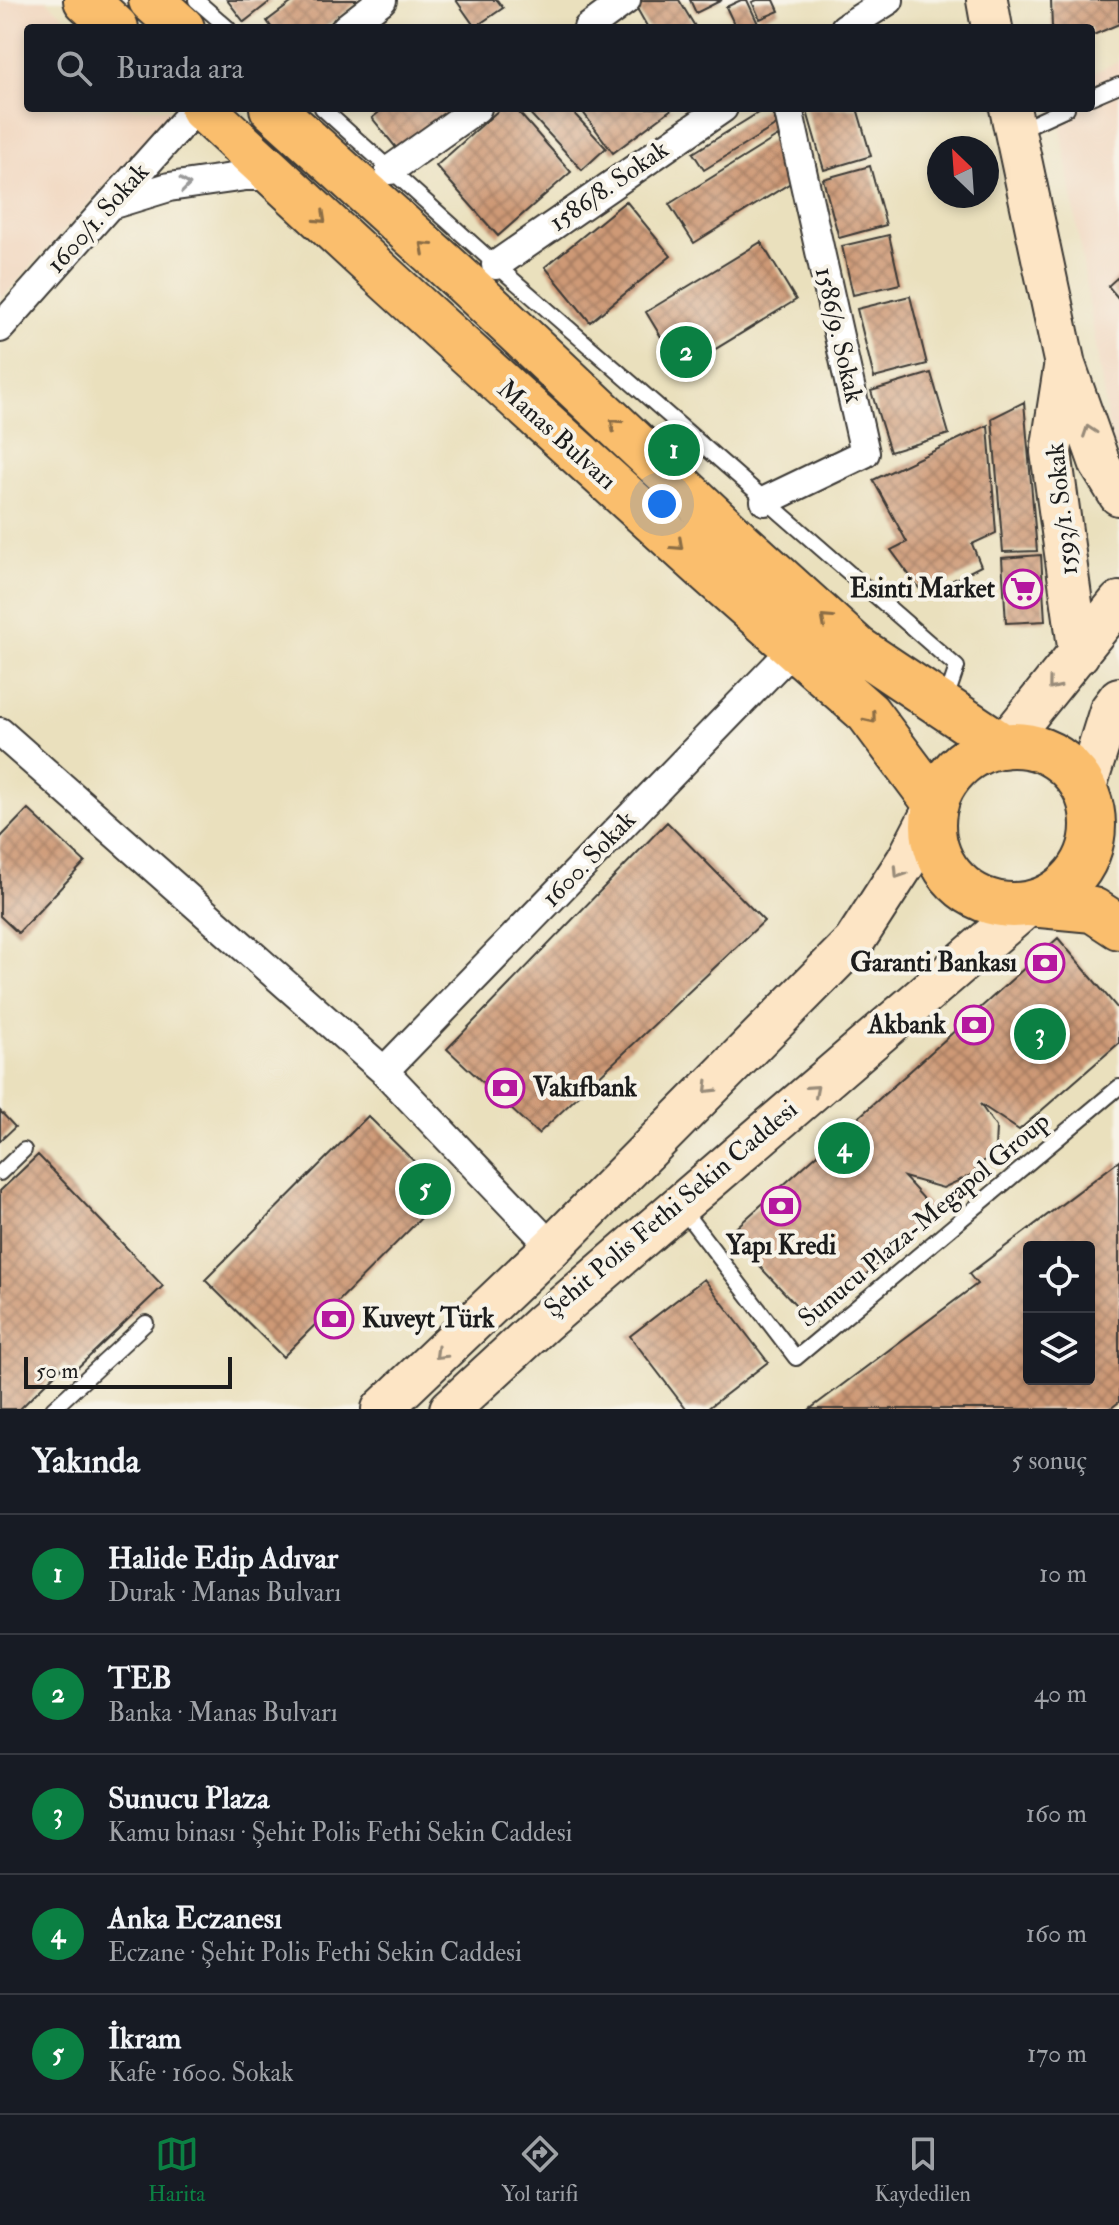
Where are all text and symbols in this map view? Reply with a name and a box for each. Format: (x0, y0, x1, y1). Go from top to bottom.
search box (24, 24, 1095, 112)
icon: search (52, 46, 96, 90)
text: Burada ara (116, 50, 244, 87)
street label: 1586/8. Sokak (543, 133, 675, 239)
north arrow (927, 136, 999, 208)
street label: 1600/1. Sokak (40, 156, 156, 280)
one-way arrow (178, 177, 192, 194)
one-way arrow (311, 209, 326, 223)
one-way arrow (419, 242, 434, 256)
street label: 1586/9. Sokak (808, 264, 870, 407)
pin: 2 (660, 322, 712, 382)
street label: Manas Bulvarı (491, 373, 623, 497)
one-way arrow (610, 419, 624, 434)
pin: 1 (648, 420, 700, 480)
one-way arrow (1082, 425, 1098, 439)
street label: 1593/1. Sokak (1039, 441, 1085, 577)
your location (642, 484, 682, 524)
one-way arrow (669, 535, 683, 550)
supermarket icon: Esinti Market (1002, 568, 1044, 610)
place label: Esinti Market (850, 573, 996, 605)
one-way arrow (821, 614, 835, 629)
one-way arrow (1048, 676, 1063, 691)
one-way arrow (861, 709, 876, 723)
street label: 1600. Sokak (535, 804, 643, 914)
one-way arrow (893, 864, 908, 878)
bank icon: Garanti Bankası (1024, 942, 1066, 984)
place label: Garanti Bankası (850, 947, 1017, 979)
bank icon: Akbank (953, 1004, 995, 1046)
pin: 3 (1014, 1004, 1066, 1064)
place label: Akbank (867, 1009, 947, 1041)
bank icon: Vakıfbank (484, 1067, 526, 1109)
place label: Vakıfbank (532, 1072, 638, 1104)
one-way arrow (704, 1079, 719, 1093)
one-way arrow (805, 1085, 820, 1099)
street label: Şehit Polis Fethi Sekin Caddesi (538, 1093, 804, 1324)
street label: Sunucu Plaza-Megapol Group (792, 1106, 1057, 1335)
pin: 4 (818, 1118, 870, 1178)
pin: 5 (399, 1159, 451, 1219)
bank icon: Yapı Kredi (760, 1185, 802, 1227)
place label: Yapı Kredi (725, 1230, 836, 1263)
map controls (1023, 1241, 1095, 1385)
button: locate (1023, 1241, 1095, 1313)
bank icon: Kuveyt Türk (313, 1298, 355, 1340)
place label: Kuveyt Türk (362, 1303, 495, 1336)
button: layers (1023, 1313, 1095, 1385)
one-way arrow (435, 1345, 449, 1359)
scale bar (24, 1353, 232, 1389)
text: 50 m (36, 1357, 78, 1385)
text: Yakında (32, 1440, 140, 1483)
text: 5 sonuç (1012, 1445, 1087, 1477)
text: Halide Edip Adıvar (108, 1540, 338, 1577)
text: 1 (53, 1558, 63, 1590)
text: 10 m (1039, 1558, 1087, 1590)
text: Durak · Manas Bulvarı (108, 1577, 341, 1609)
text: TEB (108, 1660, 172, 1697)
text: 2 (51, 1678, 65, 1710)
text: 40 m (1034, 1678, 1087, 1710)
text: Banka · Manas Bulvarı (108, 1697, 338, 1729)
text: Sunucu Plaza (108, 1780, 269, 1817)
text: 3 (53, 1798, 63, 1830)
text: 160 m (1026, 1798, 1087, 1830)
text: Kamu binası · Şehit Polis Fethi Sekin Caddesi (108, 1817, 572, 1849)
text: Anka Eczanesı (108, 1900, 282, 1937)
text: 4 (51, 1918, 65, 1950)
text: 160 m (1026, 1918, 1087, 1950)
text: Eczane · Şehit Polis Fethi Sekin Caddesi (108, 1937, 522, 1969)
text: İkram (108, 2020, 181, 2057)
text: 5 (52, 2038, 64, 2070)
text: 170 m (1027, 2038, 1087, 2070)
text: Kafe · 1600. Sokak (108, 2057, 294, 2089)
tab: Harita (148, 2132, 205, 2208)
tab: Yol tarifi (501, 2132, 578, 2208)
tab: Kaydedilen (875, 2132, 971, 2208)

